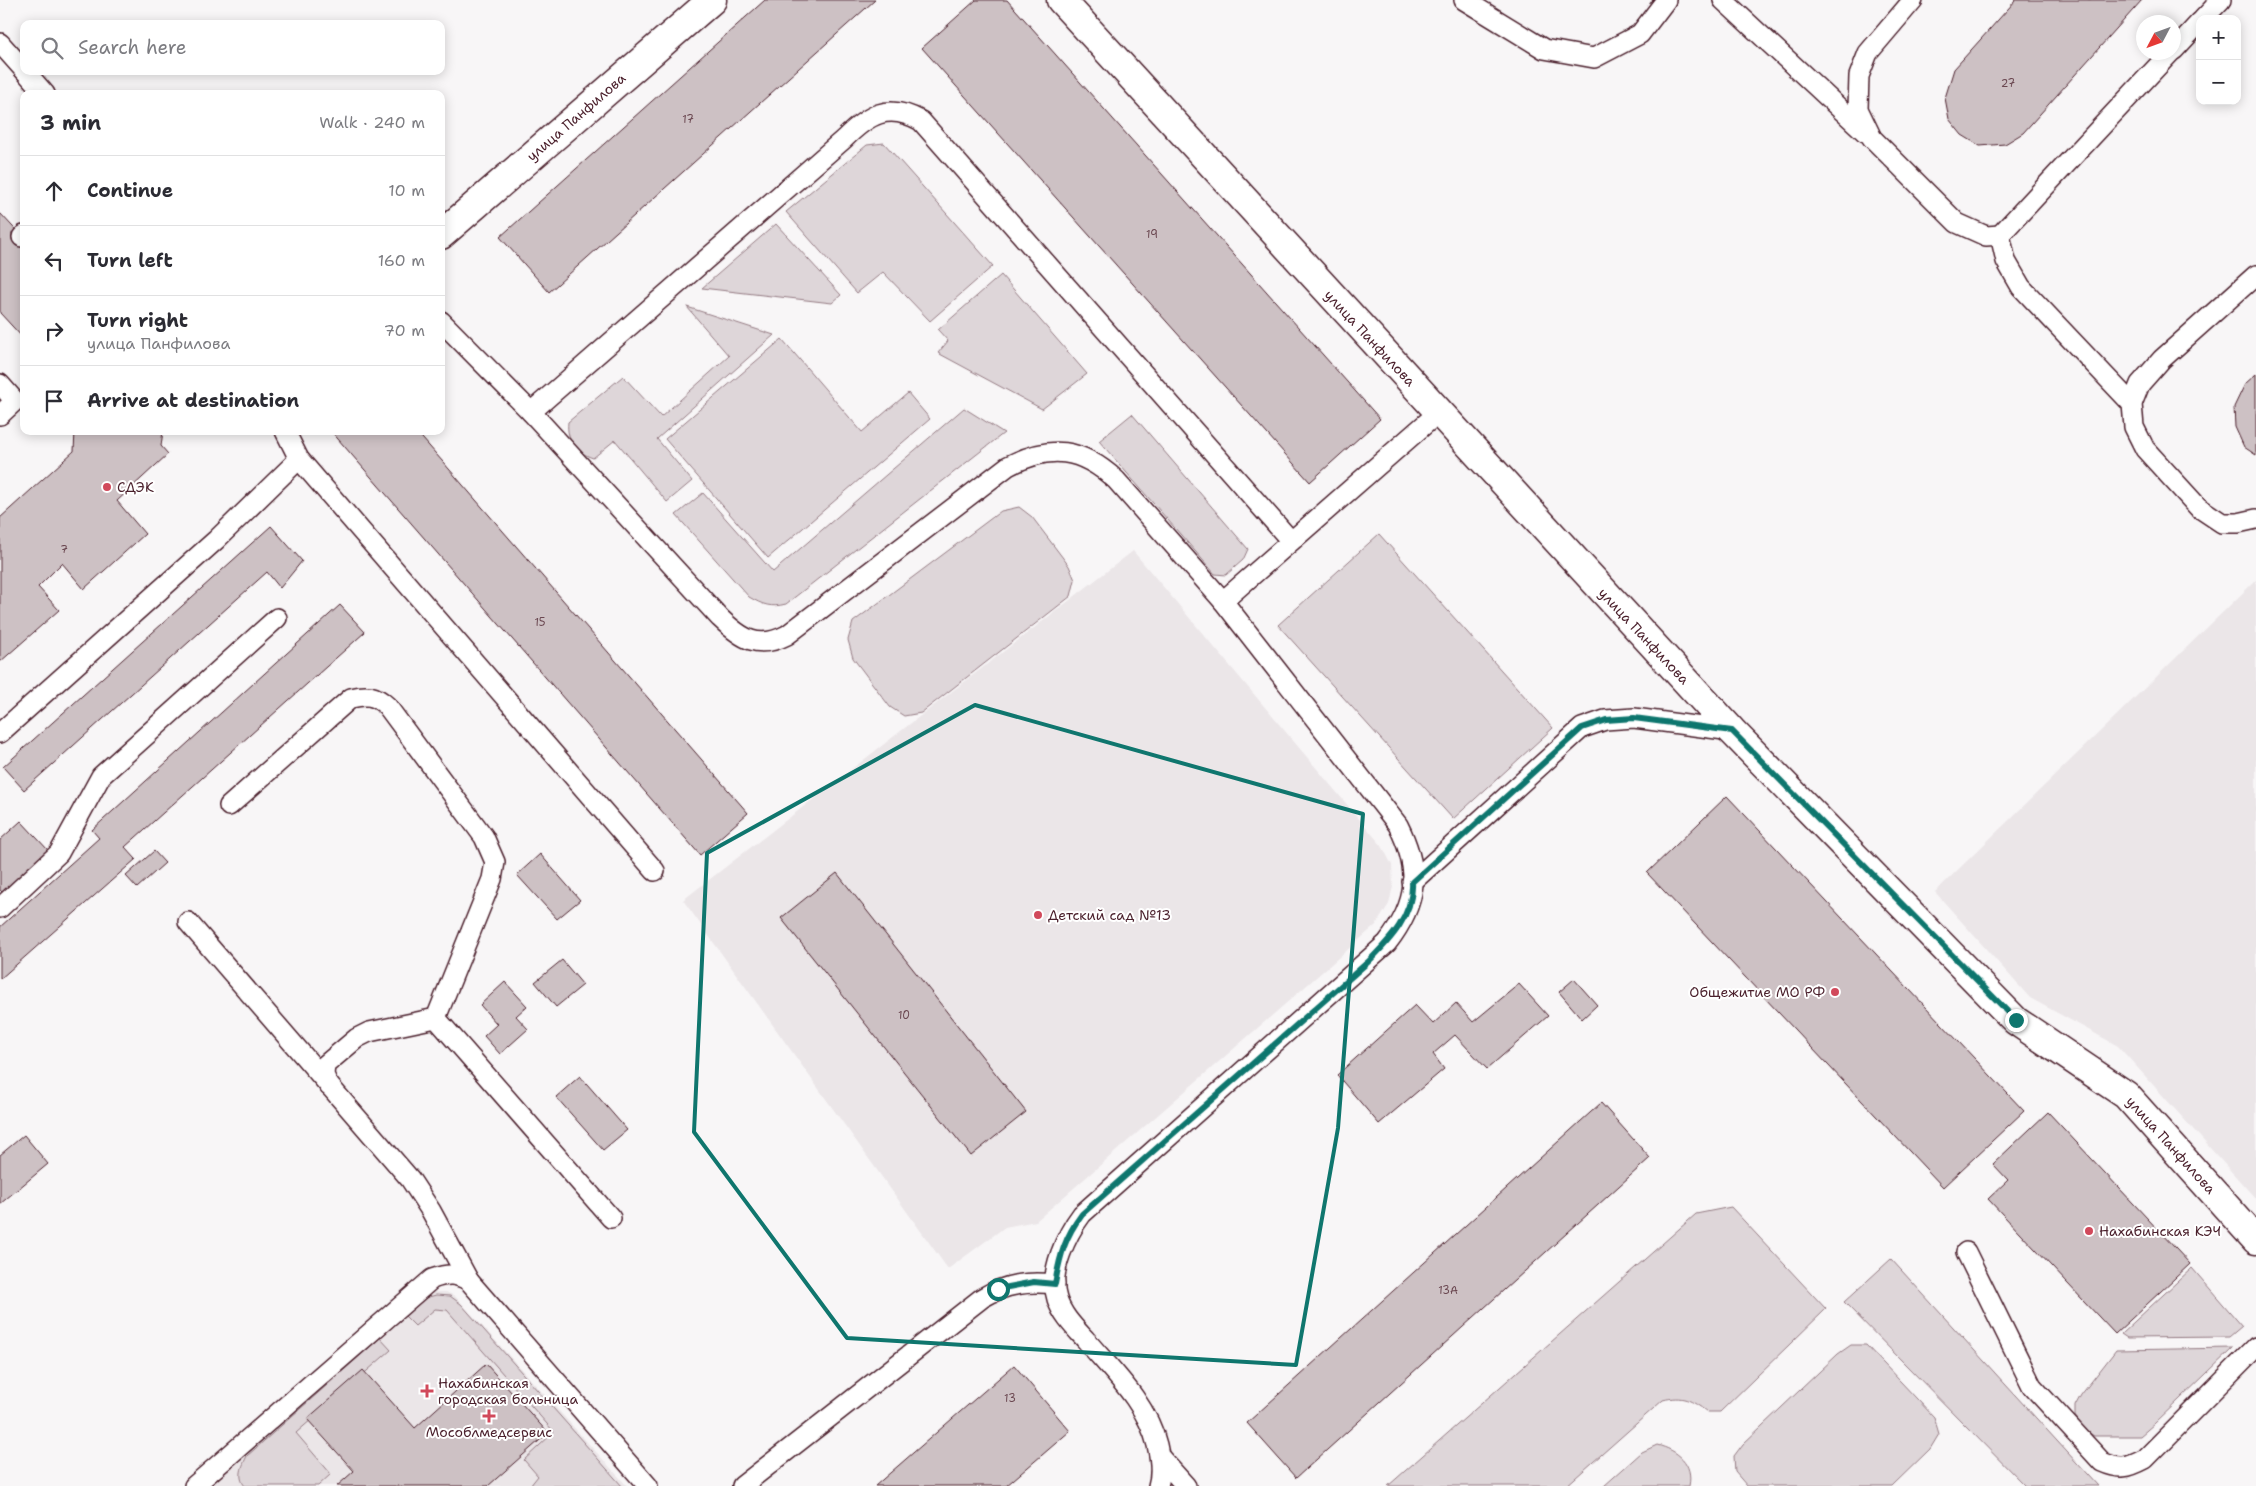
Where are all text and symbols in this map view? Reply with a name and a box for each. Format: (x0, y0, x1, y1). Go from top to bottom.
north arrow (2136, 15, 2181, 60)
map controls (2196, 15, 2241, 105)
button: + (2196, 15, 2241, 60)
search box (20, 20, 445, 75)
icon: search (38, 34, 66, 62)
text: Search here (78, 35, 187, 60)
button: − (2196, 60, 2241, 105)
street label: улица Панфилова (523, 69, 629, 165)
house number: 27 (2001, 76, 2016, 91)
text: 3 min (40, 109, 101, 137)
text: Walk · 240 m (319, 112, 425, 133)
house number: 17 (682, 112, 694, 127)
icon: ahead (40, 177, 68, 205)
text: Continue (87, 178, 173, 203)
text: 10 m (388, 180, 425, 201)
house number: 19 (1146, 227, 1158, 242)
icon: left (40, 247, 68, 275)
text: Turn left (87, 248, 173, 273)
text: 160 m (378, 250, 425, 271)
street label: улица Панфилова (1321, 286, 1420, 390)
text: Turn right (87, 308, 188, 333)
icon: right (40, 317, 68, 345)
text: 70 m (384, 320, 425, 341)
text: улица Панфилова (87, 333, 230, 354)
icon: arrive (40, 387, 68, 415)
text: Arrive at destination (87, 388, 299, 413)
place label: СДЭК (117, 478, 154, 496)
marker: СДЭК (101, 481, 113, 493)
house number: 7 (60, 542, 68, 557)
street label: улица Панфилова (1595, 584, 1694, 688)
house number: 15 (534, 615, 546, 630)
place label: Детский сад №13 (1048, 906, 1171, 924)
marker: Детский сад №13 (1032, 909, 1044, 921)
place label: Общежитие МО РФ (1689, 983, 1825, 1001)
marker: Общежитие МО РФ (1829, 986, 1841, 998)
house number: 10 (898, 1008, 910, 1023)
route end (2005, 1009, 2028, 1032)
street label: улица Панфилова (2122, 1092, 2220, 1198)
place label: Нахабинская КЭЧ (2099, 1222, 2221, 1240)
marker: Нахабинская КЭЧ (2083, 1225, 2095, 1237)
route start (987, 1278, 1010, 1301)
house number: 13А (1438, 1283, 1458, 1298)
place label: Нахабинская городская больница (438, 1374, 578, 1408)
marker: Нахабинская городская больница (420, 1384, 434, 1398)
house number: 13 (1004, 1391, 1016, 1406)
marker: Мособлмедсервис (483, 1410, 495, 1422)
place label: Мособлмедсервис (426, 1423, 552, 1441)

